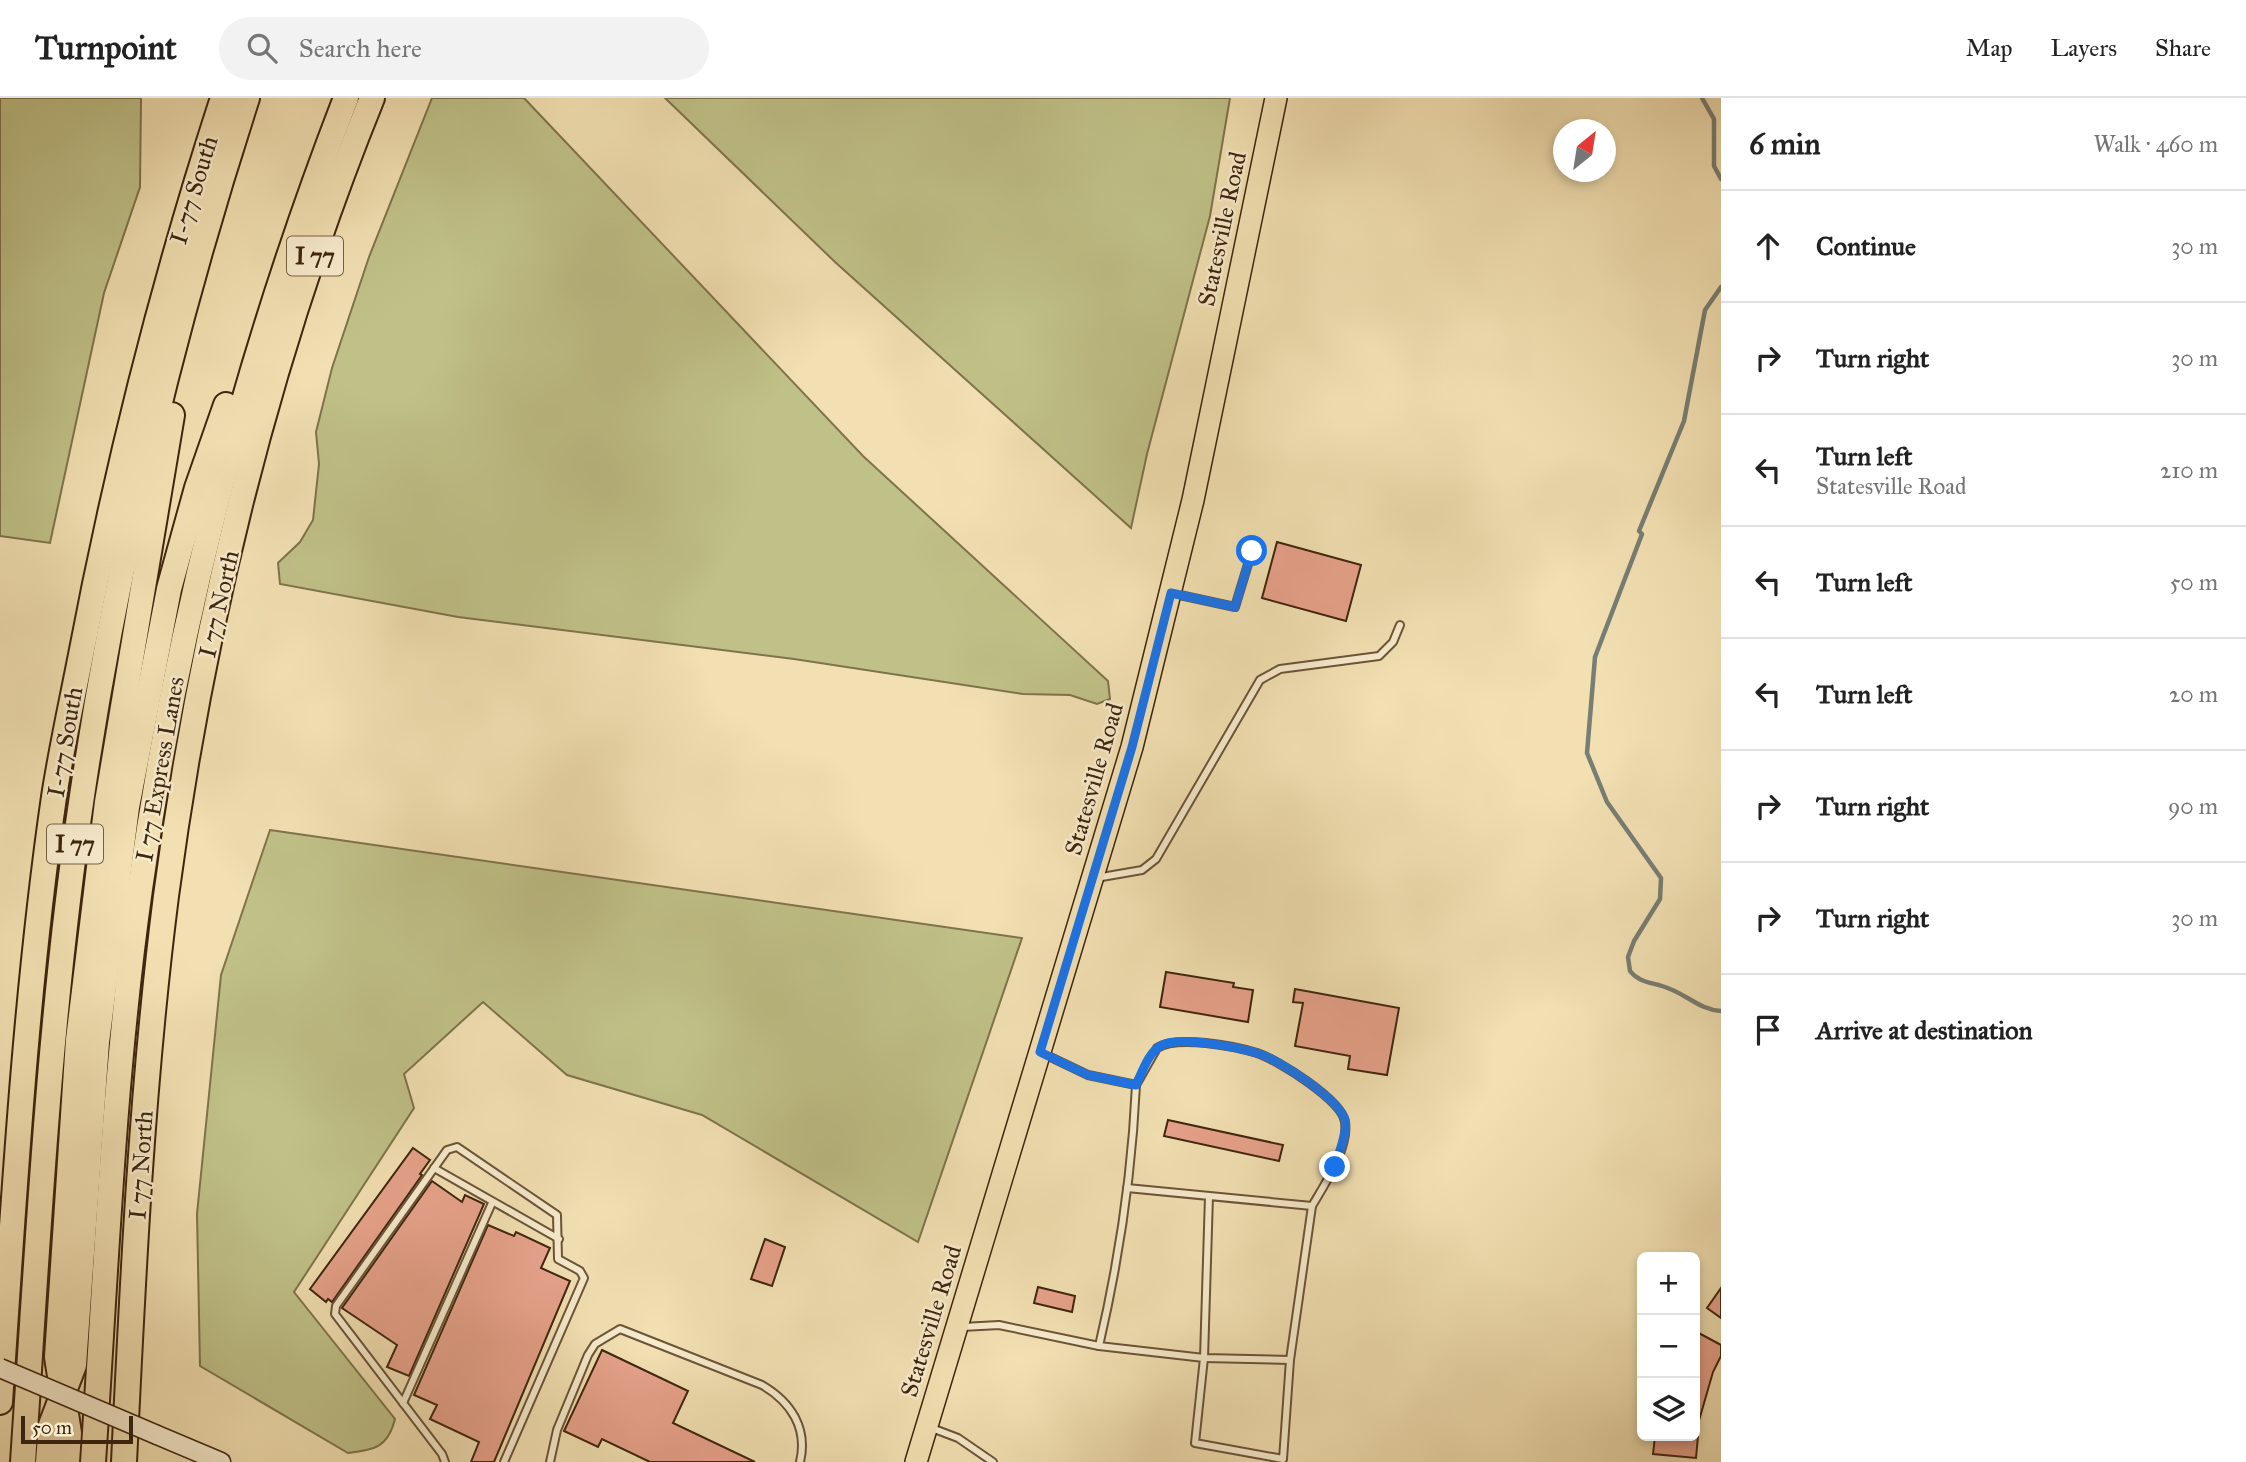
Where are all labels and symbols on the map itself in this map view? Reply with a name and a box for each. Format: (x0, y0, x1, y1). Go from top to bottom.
north arrow (1553, 119, 1616, 182)
street label: I-77 South (163, 132, 225, 248)
street label: Statesville Road (1191, 149, 1253, 309)
road number: I 77 (287, 237, 343, 276)
route start (1236, 535, 1267, 566)
street label: I 77 North (192, 547, 246, 661)
street label: I 77 Express Lanes (129, 674, 191, 864)
street label: I-77 South (41, 684, 89, 800)
street label: Statesville Road (1058, 699, 1130, 859)
road number: I 77 (47, 824, 103, 864)
street label: I 77 North (122, 1109, 160, 1221)
route end (1319, 1151, 1350, 1182)
street label: Statesville Road (894, 1241, 968, 1401)
scale bar (21, 1413, 133, 1445)

